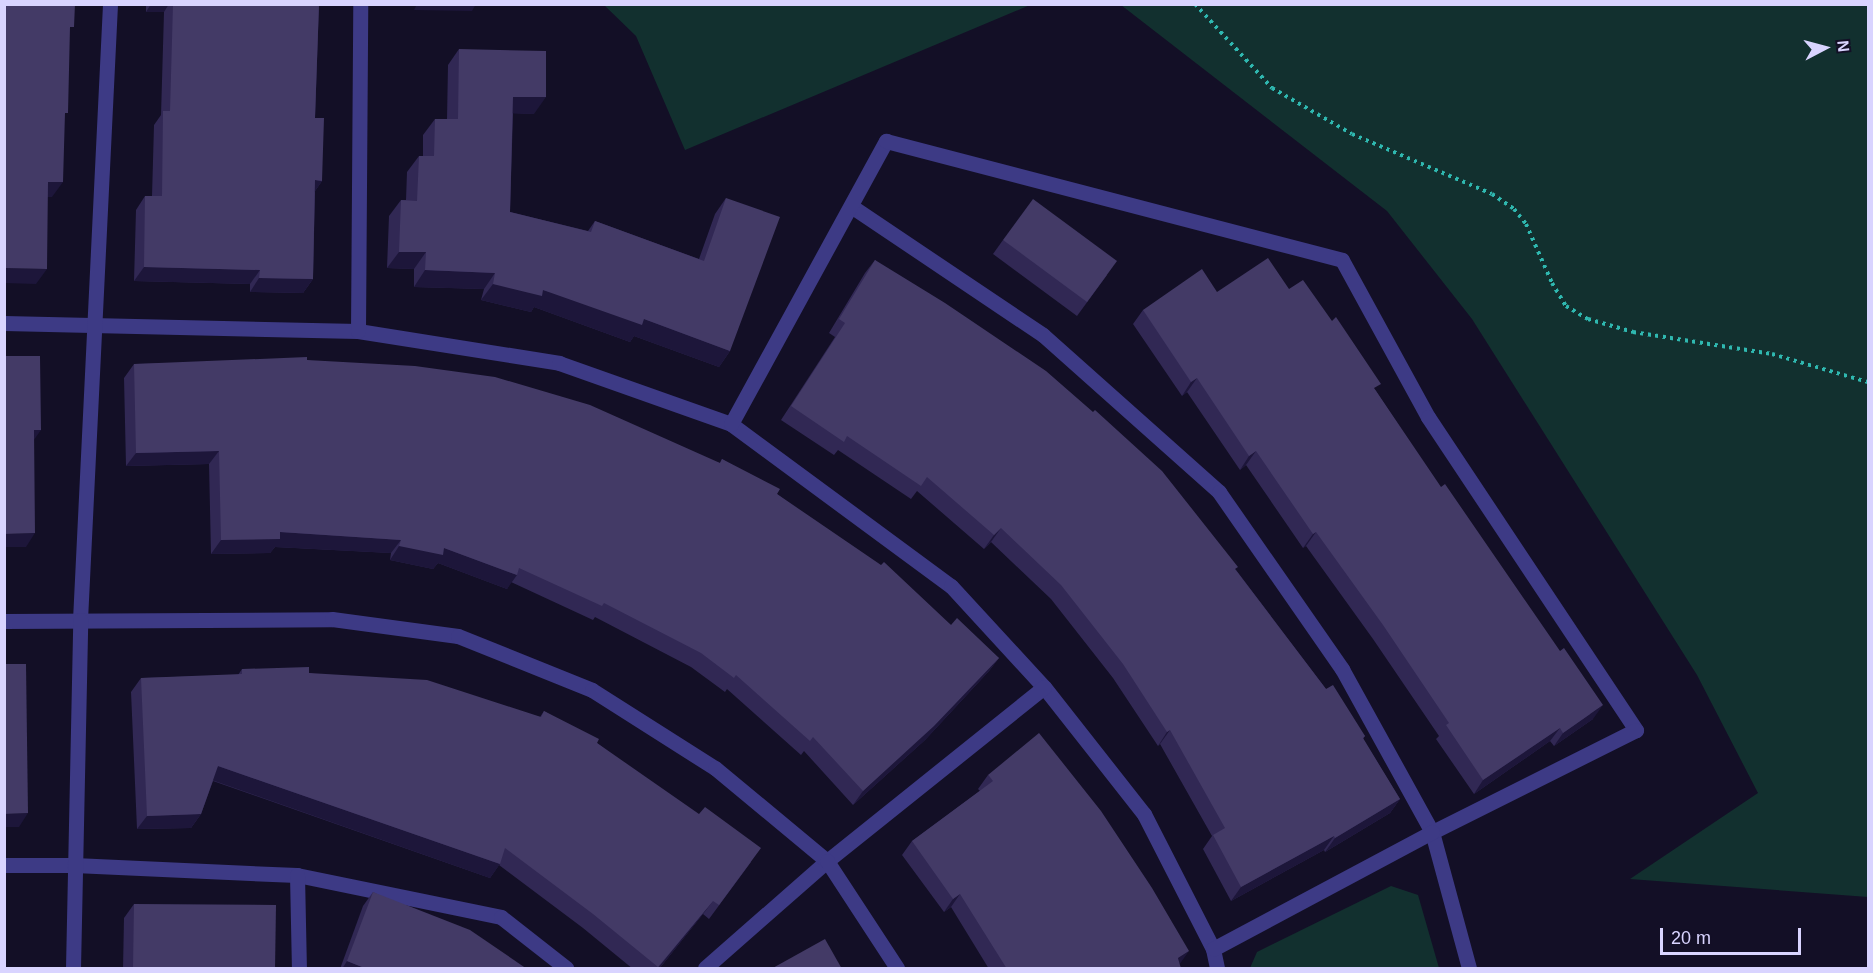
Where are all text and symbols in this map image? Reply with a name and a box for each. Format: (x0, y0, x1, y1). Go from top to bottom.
north arrow (1795, 18, 1855, 78)
text: N (1834, 39, 1852, 53)
scale bar (1663, 916, 1804, 954)
text: 20 m (1671, 928, 1711, 948)

